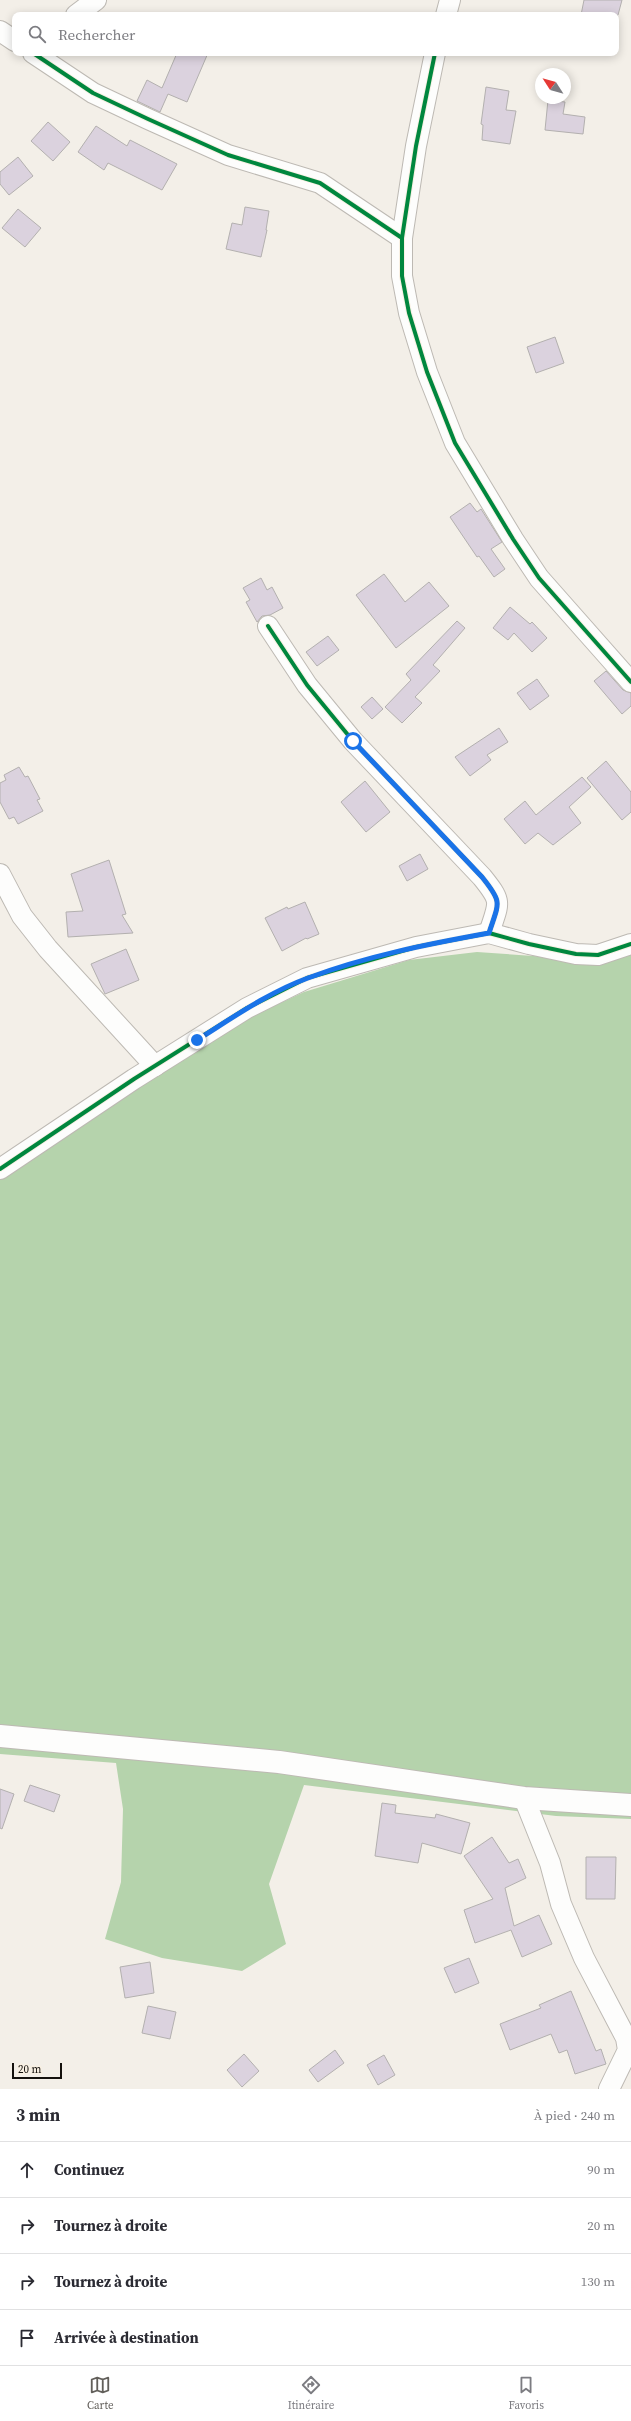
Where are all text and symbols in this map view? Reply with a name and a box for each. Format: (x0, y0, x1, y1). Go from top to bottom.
search box (12, 12, 619, 56)
icon: search (26, 23, 48, 45)
text: Rechercher (58, 24, 135, 45)
north arrow (535, 68, 571, 104)
route start (344, 732, 362, 750)
route end (188, 1031, 206, 1049)
scale bar (12, 2061, 62, 2080)
text: 20 m (18, 2062, 41, 2077)
text: 3 min (16, 2103, 60, 2127)
text: À pied · 240 m (534, 2107, 615, 2124)
icon: ahead (16, 2159, 38, 2181)
text: Continuez (54, 2159, 124, 2180)
text: 90 m (587, 2161, 615, 2178)
icon: right (16, 2215, 38, 2237)
text: Tournez à droite (54, 2215, 167, 2236)
text: 20 m (587, 2217, 615, 2234)
icon: right (16, 2271, 38, 2293)
text: Tournez à droite (54, 2271, 167, 2292)
text: 130 m (581, 2273, 615, 2290)
icon: arrive (16, 2327, 38, 2349)
text: Arrivée à destination (54, 2327, 199, 2348)
tab: Carte (87, 2374, 114, 2413)
tab: Itinéraire (288, 2374, 334, 2413)
tab: Favoris (509, 2374, 544, 2413)

